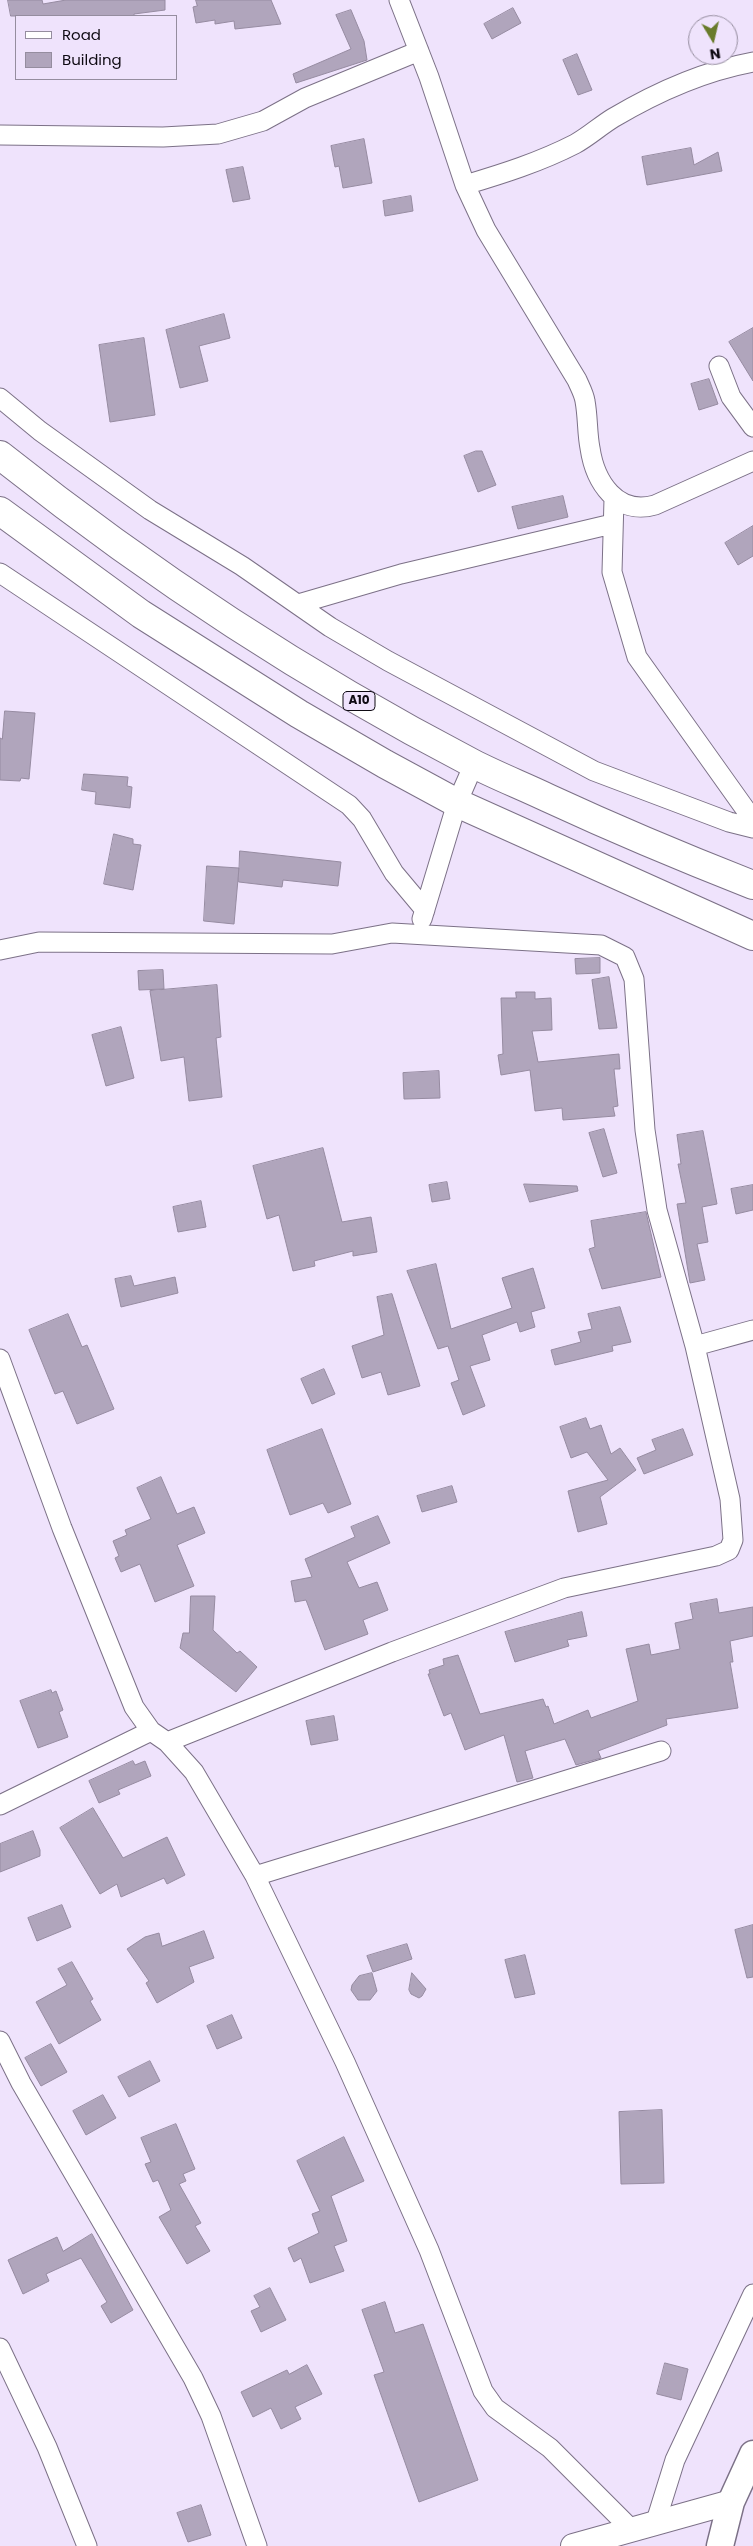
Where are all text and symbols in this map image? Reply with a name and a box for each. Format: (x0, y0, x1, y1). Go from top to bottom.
legend (15, 15, 178, 80)
north arrow (688, 15, 738, 65)
text: Road (62, 24, 101, 45)
text: N (708, 43, 722, 65)
text: Building (62, 49, 122, 70)
road number: A10 (343, 691, 375, 710)

